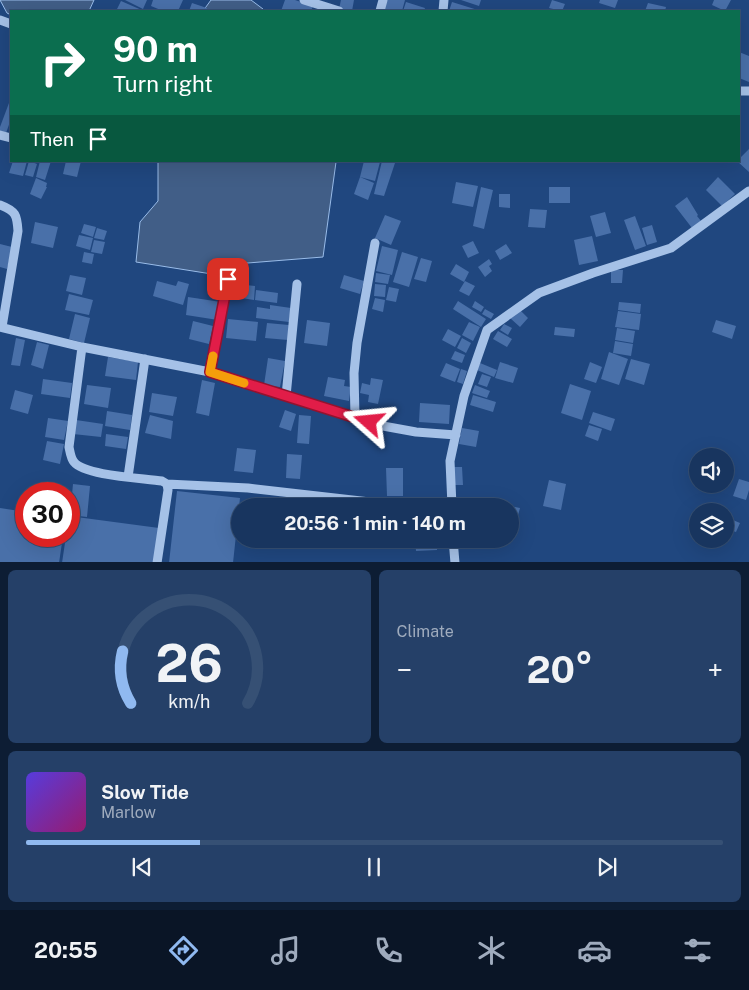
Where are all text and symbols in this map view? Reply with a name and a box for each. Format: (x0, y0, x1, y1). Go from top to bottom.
text: 90 m (113, 29, 198, 70)
icon: right (30, 30, 95, 95)
text: Turn right (113, 71, 213, 97)
icon: arrive (84, 125, 112, 153)
text: Then (30, 128, 74, 150)
pin (207, 258, 249, 300)
icon: arrive (214, 265, 242, 293)
position arrow (342, 395, 394, 447)
map controls (689, 448, 734, 548)
button: sound (689, 448, 734, 493)
speed limit sign: 30 (15, 482, 80, 547)
button: layers (689, 503, 734, 548)
text: 20:56 · 1 min · 140 m (284, 512, 466, 534)
text: Climate (397, 622, 454, 641)
text: 26 (156, 633, 223, 694)
text: 20° (526, 647, 593, 692)
text: − (397, 653, 412, 686)
text: + (707, 653, 723, 686)
text: km/h (168, 691, 210, 712)
text: Slow Tide (101, 781, 189, 803)
text: Marlow (101, 803, 156, 822)
icon: previous (128, 853, 156, 881)
icon: pause (360, 853, 388, 881)
icon: next (593, 853, 621, 881)
icon: directions (166, 933, 201, 968)
icon: music (268, 933, 303, 968)
icon: phone (371, 933, 406, 968)
icon: climate (474, 933, 509, 968)
icon: car (577, 933, 612, 968)
icon: filters (680, 933, 715, 968)
text: 20:55 (34, 937, 98, 963)

